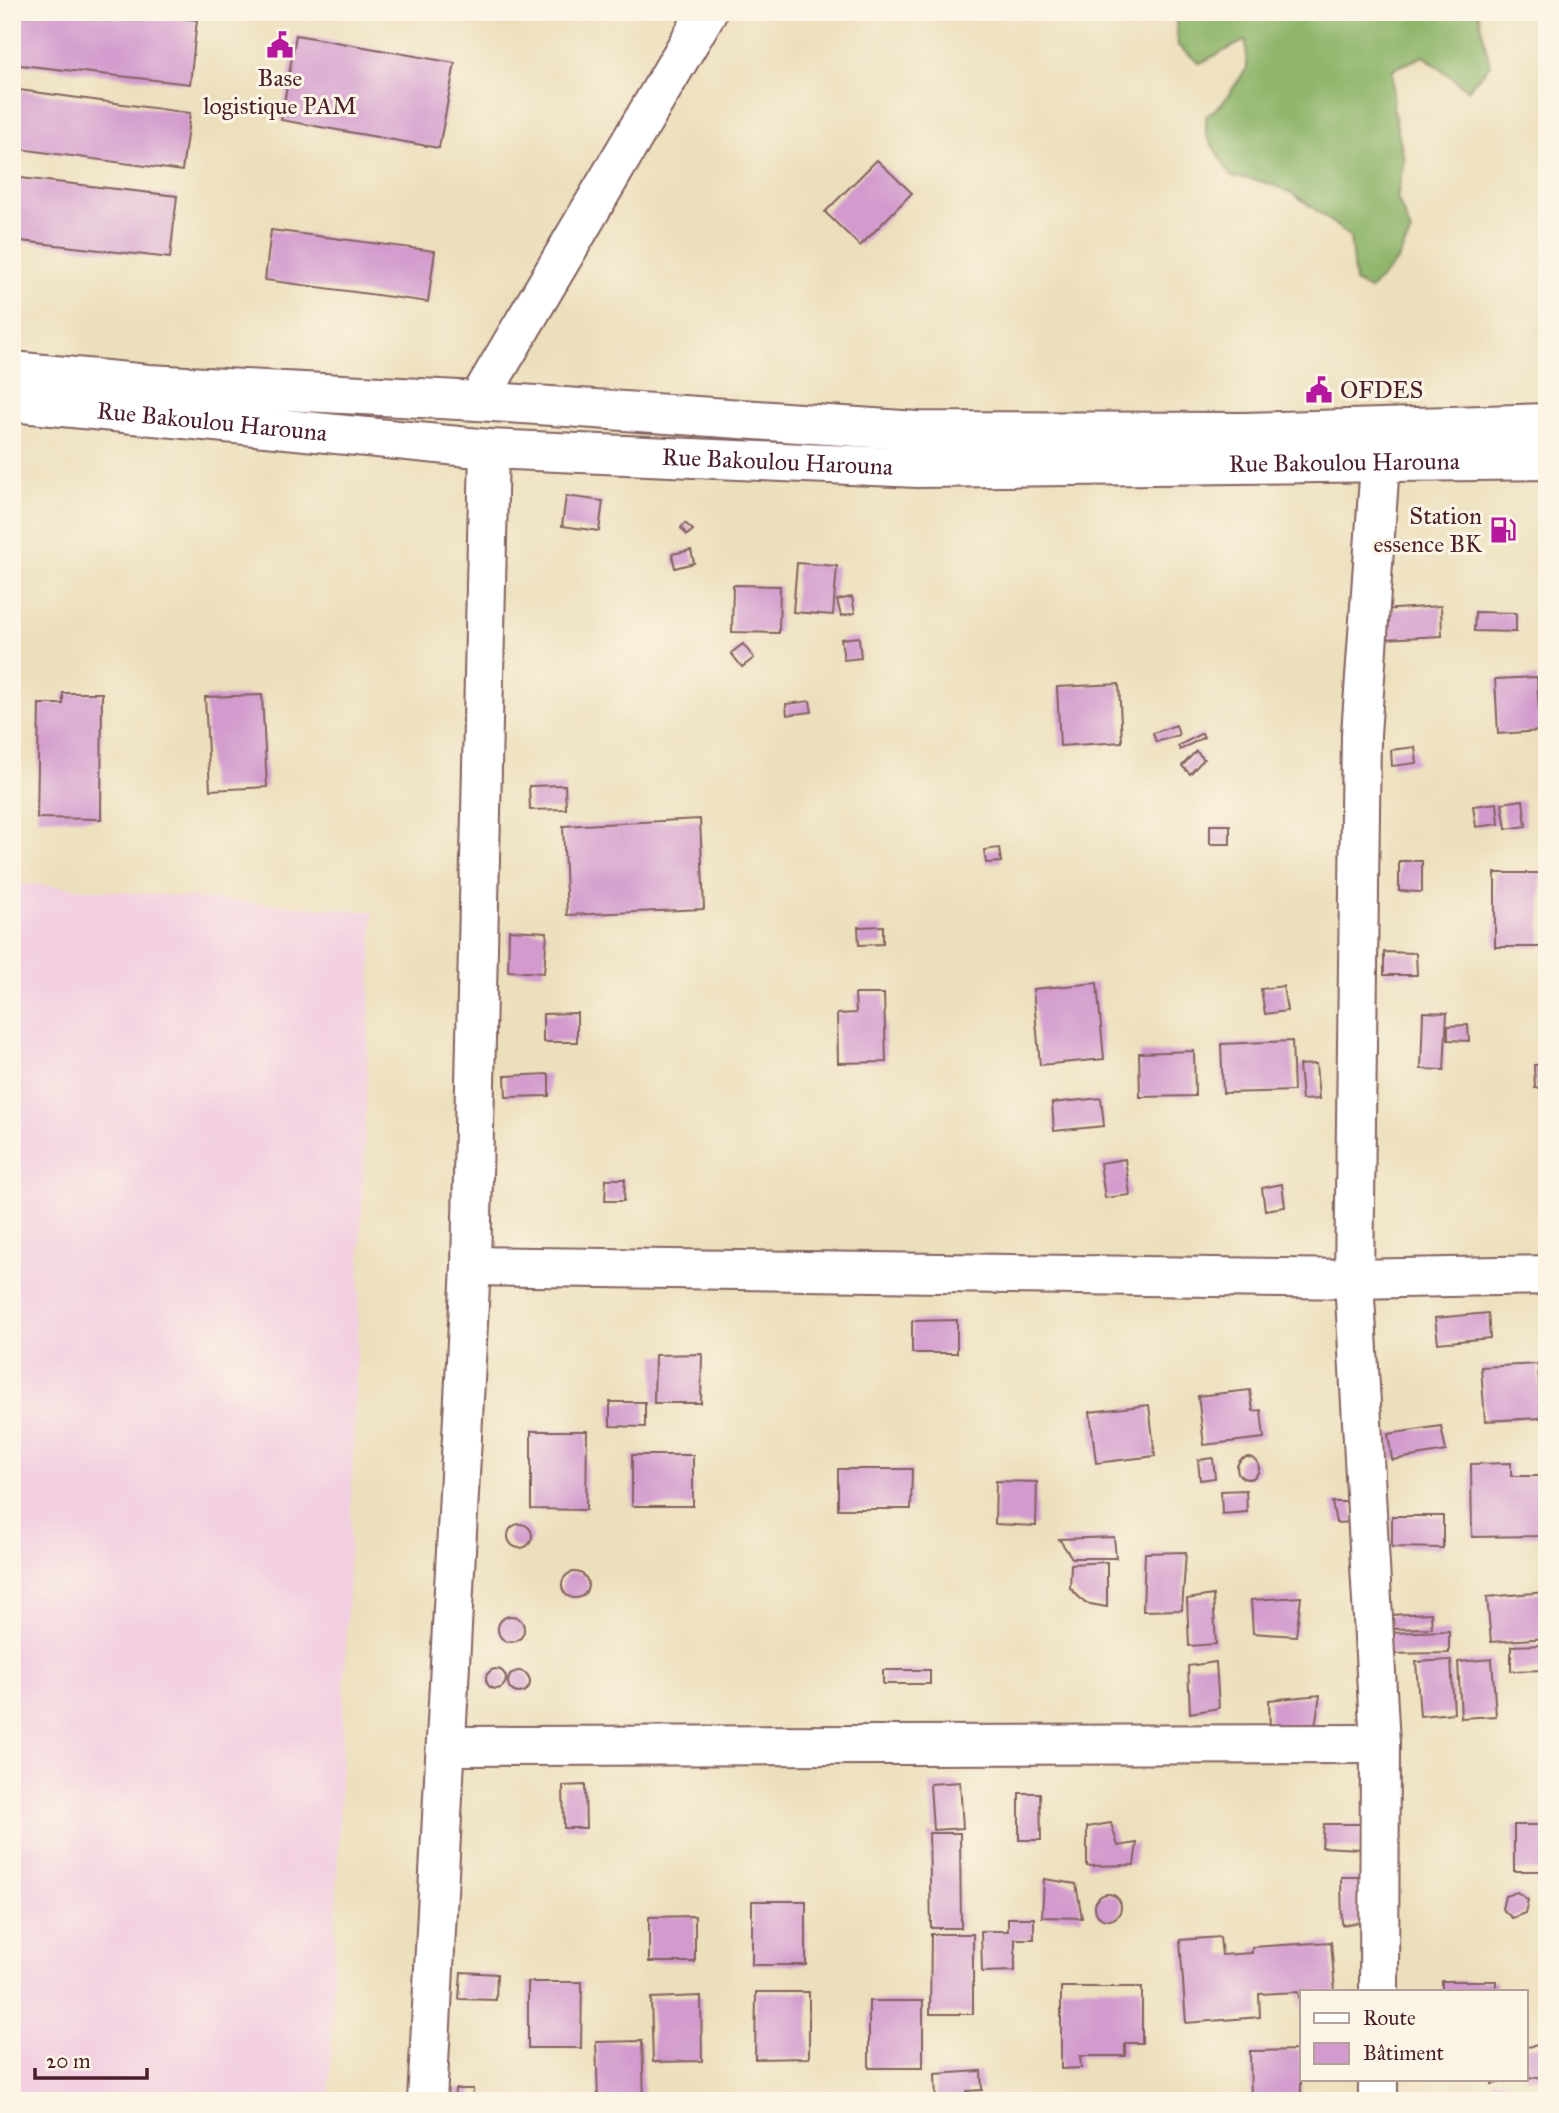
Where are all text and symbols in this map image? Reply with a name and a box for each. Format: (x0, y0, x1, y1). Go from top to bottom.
public building icon: Base logistique PAM (265, 30, 295, 60)
place label: Base logistique PAM (203, 63, 357, 121)
public building icon: OFDES (1304, 375, 1334, 405)
place label: OFDES (1340, 375, 1423, 405)
street label: Rue Bakoulou Harouna (95, 395, 329, 448)
street label: Rue Bakoulou Harouna (661, 442, 894, 482)
street label: Rue Bakoulou Harouna (1228, 446, 1461, 479)
place label: Station essence BK (1374, 501, 1483, 559)
fuel station icon: Station essence BK (1488, 515, 1518, 545)
legend (1300, 1990, 1528, 2082)
text: Route (1363, 2005, 1416, 2031)
scale bar (35, 2036, 147, 2080)
text: Bâtiment (1363, 2040, 1445, 2066)
text: 20 m (46, 2048, 91, 2074)

